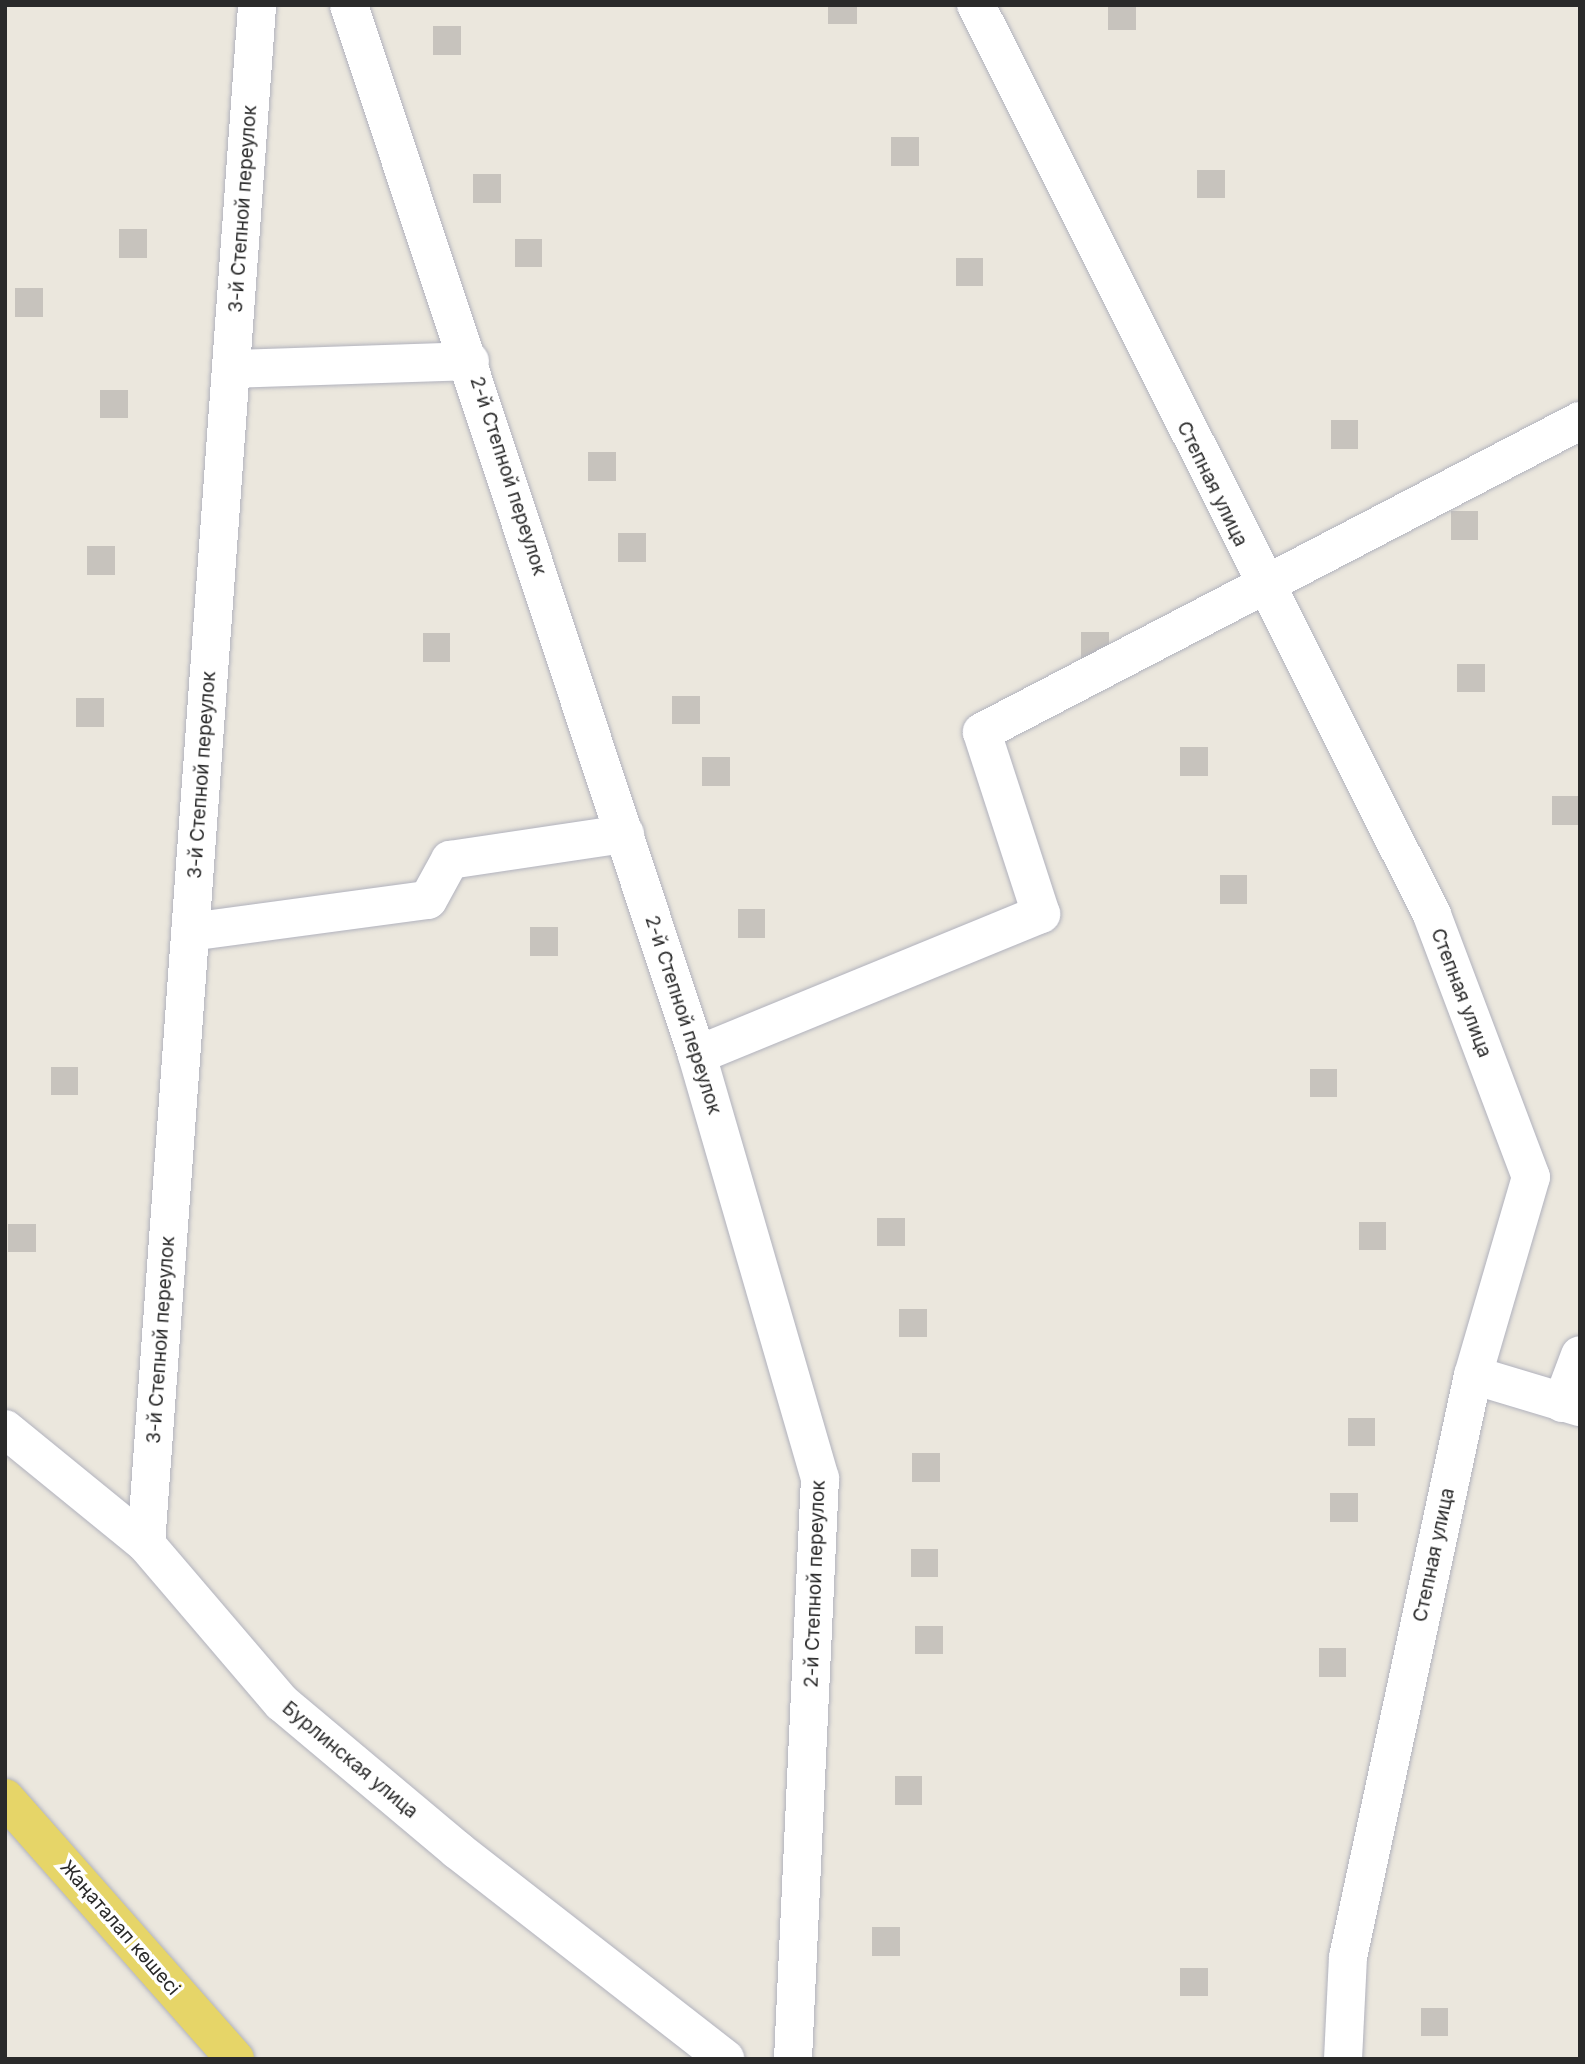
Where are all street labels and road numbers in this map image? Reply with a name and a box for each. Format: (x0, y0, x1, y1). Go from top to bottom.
street label: 3-й Степной переулок (224, 104, 262, 314)
street label: 2-й Степной переулок (465, 374, 551, 578)
street label: Степная улица (1172, 418, 1252, 550)
street label: 3-й Степной переулок (183, 670, 221, 880)
street label: 2-й Степной переулок (640, 913, 726, 1117)
street label: Степная улица (1426, 925, 1496, 1061)
street label: 3-й Степной переулок (142, 1235, 180, 1445)
street label: 2-й Степной переулок (800, 1480, 830, 1688)
street label: Степная улица (1409, 1486, 1459, 1624)
street label: Бурлинская улица (278, 1697, 422, 1823)
street label: Жаңаталап көшесі (55, 1856, 185, 2000)

